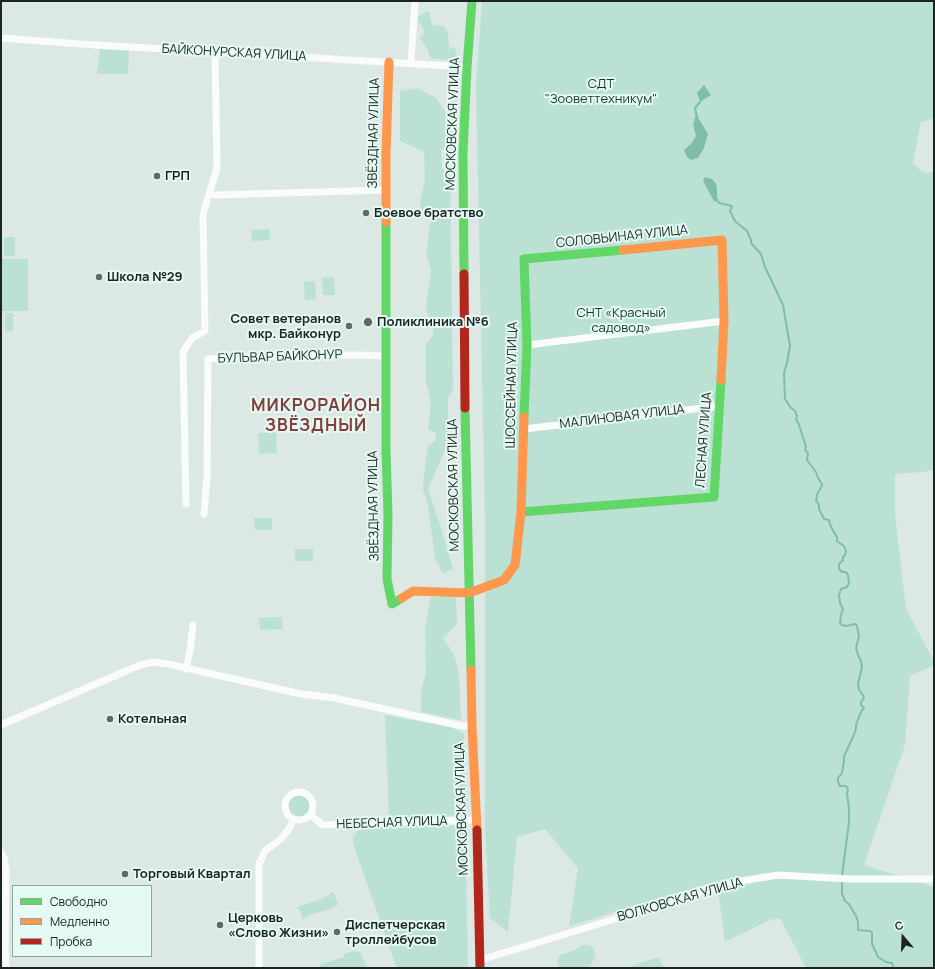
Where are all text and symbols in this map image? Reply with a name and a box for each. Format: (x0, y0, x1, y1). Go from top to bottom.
street label: БАЙКОНУРСКАЯ УЛИЦА (161, 41, 307, 65)
street label: МОСКОВСКАЯ УЛИЦА (443, 57, 463, 191)
park label: СДТ "Зооветтехникум" (545, 76, 657, 107)
street label: ЗВЁЗДНАЯ УЛИЦА (365, 77, 383, 189)
place label: ГРП (165, 168, 190, 184)
marker: ГРП (152, 171, 162, 181)
place label: Боевое братство (374, 205, 484, 221)
marker: Боевое братство (361, 208, 371, 218)
street label: СОЛОВЬИНАЯ УЛИЦА (555, 222, 689, 252)
place label: Школа №29 (107, 269, 183, 285)
marker: Школа №29 (94, 272, 104, 282)
park label: СНТ «Красный садовод» (576, 305, 666, 336)
place label: Совет ветеранов мкр. Байконур (230, 311, 341, 342)
place label: Поликлиника №6 (377, 314, 489, 330)
marker: Поликлиника №6 (362, 316, 374, 328)
marker: Совет ветеранов мкр. Байконур (344, 321, 354, 331)
street label: ШОССЕЙНАЯ УЛИЦА (503, 321, 521, 449)
street label: БУЛЬВАР БАЙКОНУР (217, 347, 343, 367)
street label: ЛЕСНАЯ УЛИЦА (693, 392, 715, 488)
district label: МИКРОРАЙОН ЗВЁЗДНЫЙ (251, 396, 381, 436)
street label: МАЛИНОВАЯ УЛИЦА (559, 402, 685, 432)
street label: МОСКОВСКАЯ УЛИЦА (445, 418, 463, 552)
street label: ЗВЁЗДНАЯ УЛИЦА (365, 450, 383, 562)
place label: Котельная (118, 711, 187, 727)
marker: Котельная (105, 714, 115, 724)
street label: МОСКОВСКАЯ УЛИЦА (452, 742, 472, 876)
street label: НЕБЕСНАЯ УЛИЦА (336, 813, 448, 833)
place label: Торговый Квартал (133, 866, 251, 882)
marker: Торговый Квартал (120, 869, 130, 879)
street label: ВОЛКОВСКАЯ УЛИЦА (616, 875, 744, 925)
legend (12, 885, 152, 957)
text: Свободно (50, 893, 108, 910)
place label: Церковь «Слово Жизни» (228, 910, 329, 941)
text: Медленно (50, 913, 110, 930)
place label: Диспетчерская троллейбусов (345, 917, 445, 948)
north arrow (883, 917, 923, 957)
text: С (893, 917, 905, 934)
marker: Церковь «Слово Жизни» (215, 920, 225, 930)
marker: Диспетчерская троллейбусов (332, 927, 342, 937)
text: Пробка (50, 933, 92, 950)

